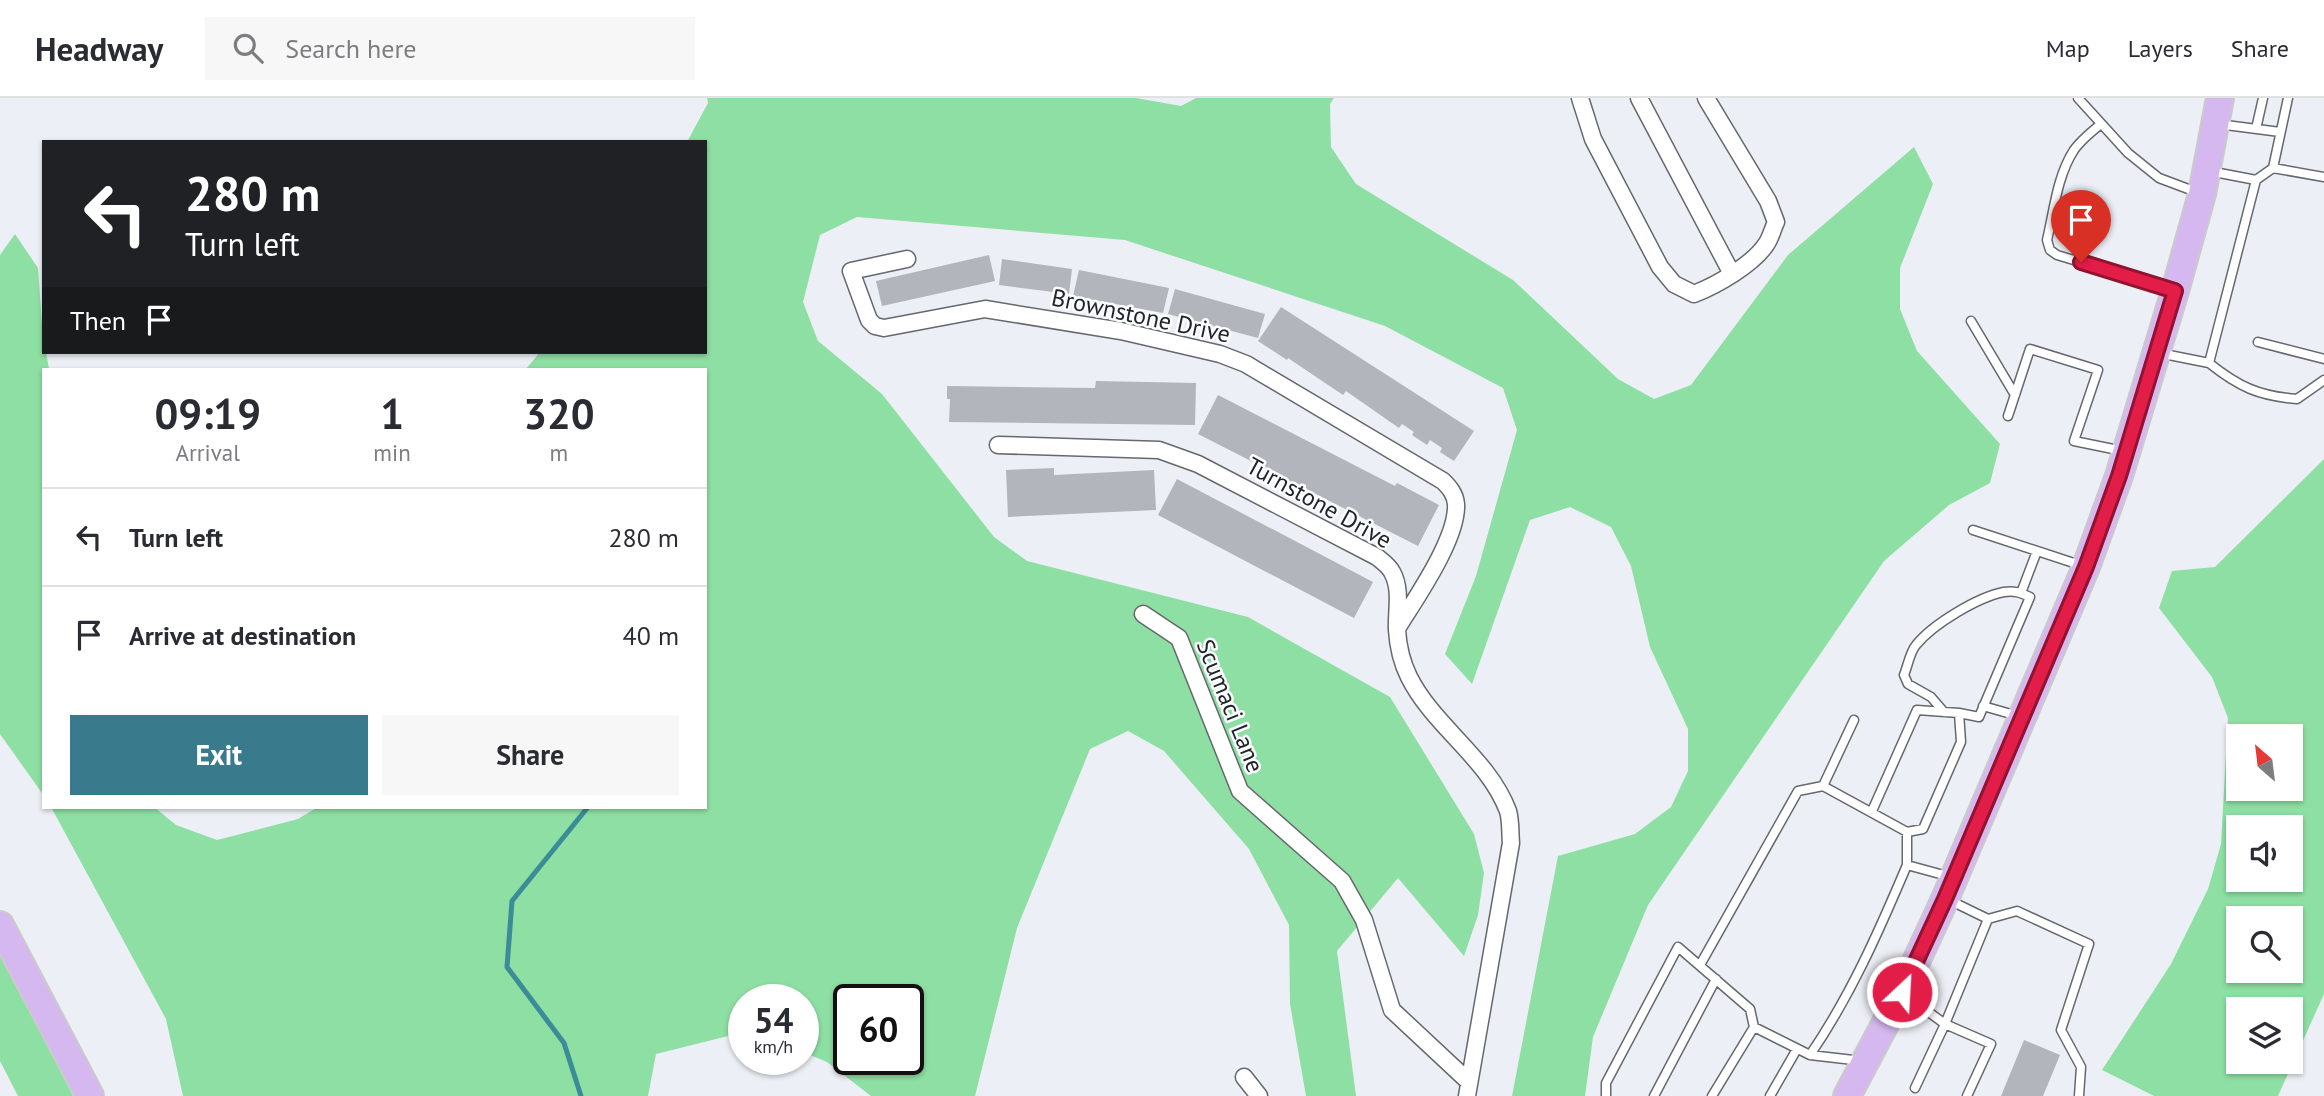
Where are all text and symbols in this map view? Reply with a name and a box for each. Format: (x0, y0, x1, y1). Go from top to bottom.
search box (205, 17, 695, 80)
text: Headway (35, 27, 163, 70)
icon: search (229, 29, 267, 67)
text: Search here (285, 32, 416, 65)
text: Map (2046, 33, 2090, 64)
text: Layers (2128, 33, 2193, 64)
text: Share (2231, 33, 2289, 64)
text: 280 m (185, 161, 320, 225)
icon: left (70, 168, 161, 259)
pin (2051, 190, 2111, 262)
icon: arrive (2062, 201, 2100, 239)
text: Turn left (185, 223, 300, 265)
street label: Brownstone Drive (1049, 281, 1233, 350)
icon: arrive (140, 301, 178, 339)
text: Then (70, 304, 126, 337)
text: 09:19 (154, 386, 261, 441)
text: 1 (380, 386, 404, 441)
text: 320 (523, 386, 595, 441)
text: Arrival (175, 438, 240, 467)
text: min (373, 438, 411, 467)
text: m (550, 438, 568, 467)
street label: Turnstone Drive (1241, 450, 1397, 555)
icon: left (70, 518, 108, 556)
text: Turn left (129, 521, 223, 554)
text: 280 m (608, 521, 679, 554)
icon: arrive (70, 616, 108, 654)
text: Arrive at destination (129, 619, 356, 652)
text: 40 m (623, 619, 679, 652)
street label: Scumaci Lane (1190, 635, 1271, 777)
button: Exit (70, 715, 368, 795)
button: Share (382, 715, 679, 795)
north arrow (2226, 724, 2303, 802)
map controls (2226, 724, 2303, 1074)
button: sound (2226, 815, 2303, 892)
button: search (2226, 906, 2303, 983)
position arrow (1865, 955, 1939, 1029)
speed limit sign: 60 (833, 984, 924, 1075)
text: 54 (754, 997, 793, 1043)
button: layers (2226, 997, 2303, 1074)
text: km/h (754, 1035, 793, 1058)

